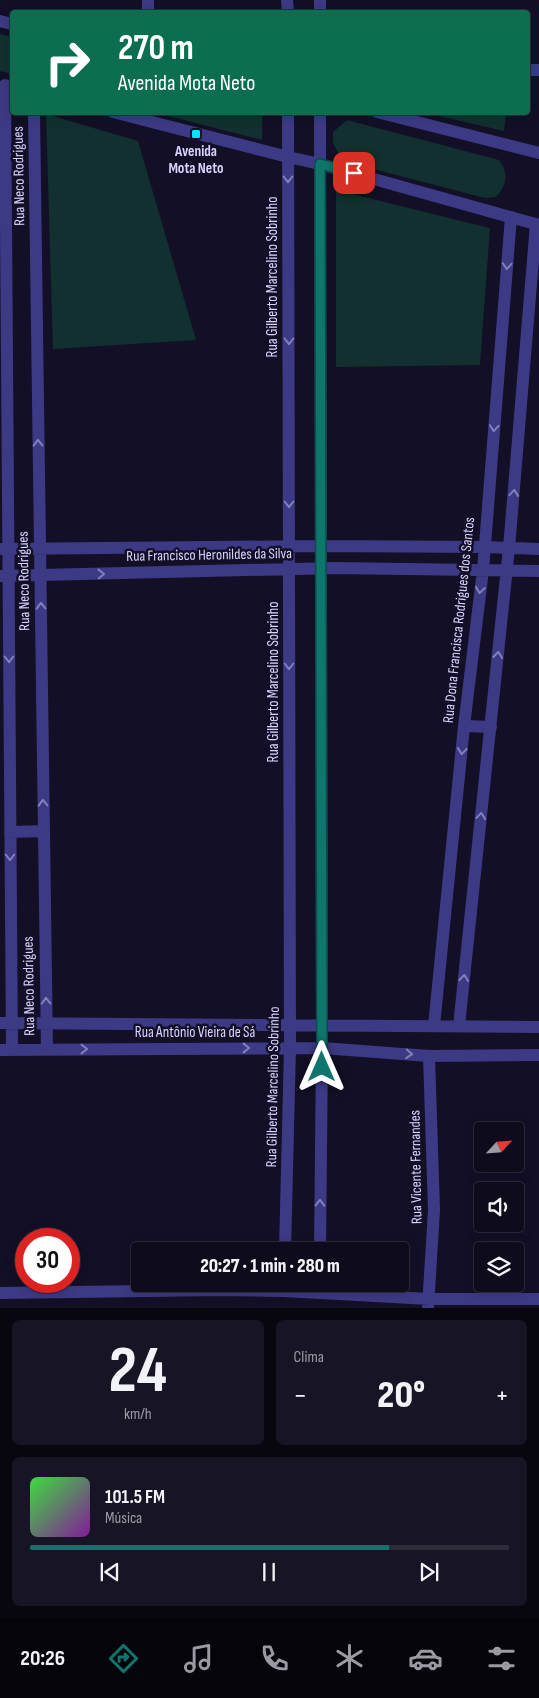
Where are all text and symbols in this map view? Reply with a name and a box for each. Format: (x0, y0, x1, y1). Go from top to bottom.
text: 270 m (118, 27, 194, 70)
icon: right (35, 30, 100, 95)
text: Avenida Mota Neto (118, 70, 255, 97)
street label: Rua Neco Rodrigues (9, 126, 29, 226)
marker: Avenida Mota Neto (190, 128, 202, 140)
place label: Avenida Mota Neto (168, 142, 224, 178)
pin (333, 152, 375, 194)
icon: arrive (340, 159, 368, 187)
one-way arrow (283, 175, 293, 183)
street label: Rua Gilberto Marcelino Sobrinho (263, 197, 282, 357)
one-way arrow (502, 262, 513, 270)
one-way arrow (284, 338, 294, 345)
one-way arrow (489, 424, 500, 432)
one-way arrow (33, 439, 43, 446)
one-way arrow (508, 489, 519, 497)
one-way arrow (284, 500, 294, 508)
street label: Rua Dona Francisca Rodrigues dos Santos (439, 516, 479, 724)
street label: Rua Neco Rodrigues (14, 531, 34, 631)
street label: Rua Francisco Heronildes da Silva (126, 544, 292, 566)
one-way arrow (97, 568, 105, 579)
one-way arrow (475, 586, 486, 594)
one-way arrow (35, 601, 46, 609)
street label: Rua Gilberto Marcelino Sobrinho (264, 602, 283, 762)
one-way arrow (492, 650, 503, 658)
one-way arrow (4, 656, 14, 663)
one-way arrow (284, 662, 294, 670)
one-way arrow (457, 748, 468, 756)
one-way arrow (38, 799, 48, 806)
one-way arrow (475, 812, 486, 820)
one-way arrow (5, 853, 15, 861)
street label: Rua Neco Rodrigues (19, 936, 39, 1036)
one-way arrow (458, 974, 469, 982)
one-way arrow (40, 996, 51, 1004)
street label: Rua Gilberto Marcelino Sobrinho (262, 1006, 284, 1168)
street label: Rua Antônio Vieira de Sá (135, 1023, 255, 1042)
position arrow (295, 1040, 347, 1092)
one-way arrow (242, 1043, 250, 1053)
one-way arrow (80, 1044, 88, 1054)
one-way arrow (405, 1049, 413, 1060)
street label: Rua Vicente Fernandes (406, 1110, 426, 1224)
north arrow (474, 1122, 524, 1172)
map controls (474, 1122, 524, 1292)
button: sound (474, 1182, 524, 1232)
one-way arrow (315, 1198, 325, 1206)
speed limit sign: 30 (15, 1228, 80, 1293)
button: layers (474, 1242, 524, 1292)
text: 20:27 · 1 min · 280 m (200, 1255, 340, 1278)
text: 24 (109, 1333, 167, 1411)
text: Clima (294, 1348, 324, 1367)
text: 20° (377, 1373, 425, 1418)
text: − (294, 1379, 307, 1412)
text: + (495, 1379, 509, 1412)
text: km/h (124, 1405, 152, 1424)
text: 101.5 FM (105, 1486, 165, 1509)
text: Música (105, 1509, 142, 1528)
icon: previous (96, 1558, 124, 1586)
icon: pause (255, 1558, 283, 1586)
icon: next (415, 1558, 443, 1586)
icon: directions (106, 1641, 141, 1676)
icon: music (181, 1641, 216, 1676)
icon: phone (257, 1641, 292, 1676)
icon: climate (332, 1641, 367, 1676)
icon: car (408, 1641, 443, 1676)
icon: filters (484, 1641, 519, 1676)
text: 20:26 (20, 1645, 65, 1672)

